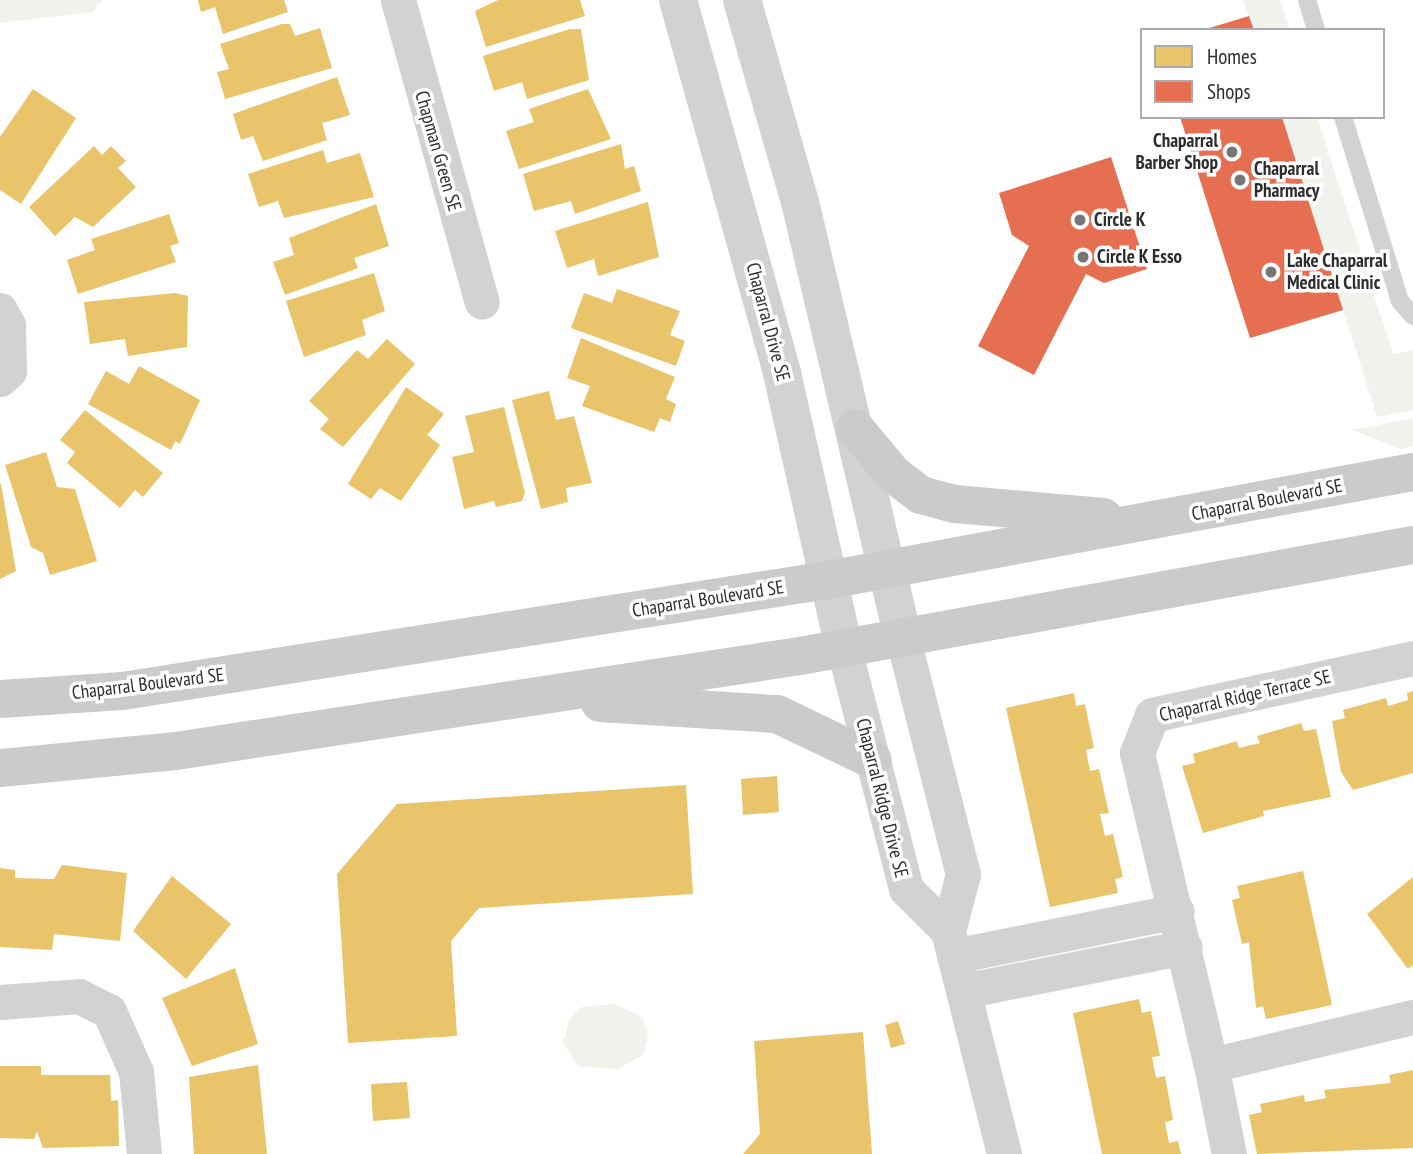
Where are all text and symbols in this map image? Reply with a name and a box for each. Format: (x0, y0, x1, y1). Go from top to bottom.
legend (1140, 28, 1385, 119)
text: Homes (1207, 43, 1257, 70)
text: Shops (1207, 78, 1251, 105)
street label: Chapman Green SE (410, 88, 466, 214)
place label: Chaparral Barber Shop (1135, 130, 1218, 174)
marker: Chaparral Barber Shop (1224, 144, 1240, 160)
place label: Chaparral Pharmacy (1254, 158, 1319, 202)
marker: Chaparral Pharmacy (1232, 172, 1248, 188)
place label: Circle K (1094, 209, 1146, 231)
marker: Circle K (1072, 212, 1088, 228)
place label: Circle K Esso (1097, 246, 1182, 268)
marker: Circle K Esso (1075, 249, 1091, 265)
place label: Lake Chaparral Medical Clinic (1287, 250, 1388, 294)
street label: Chaparral Drive SE (741, 260, 795, 384)
marker: Lake Chaparral Medical Clinic (1261, 262, 1281, 282)
street label: Chaparral Boulevard SE (1190, 474, 1344, 526)
street label: Chaparral Boulevard SE (631, 576, 785, 622)
street label: Chaparral Boulevard SE (71, 663, 225, 705)
street label: Chaparral Ridge Terrace SE (1157, 665, 1333, 727)
street label: Chaparral Ridge Drive SE (851, 716, 913, 880)

